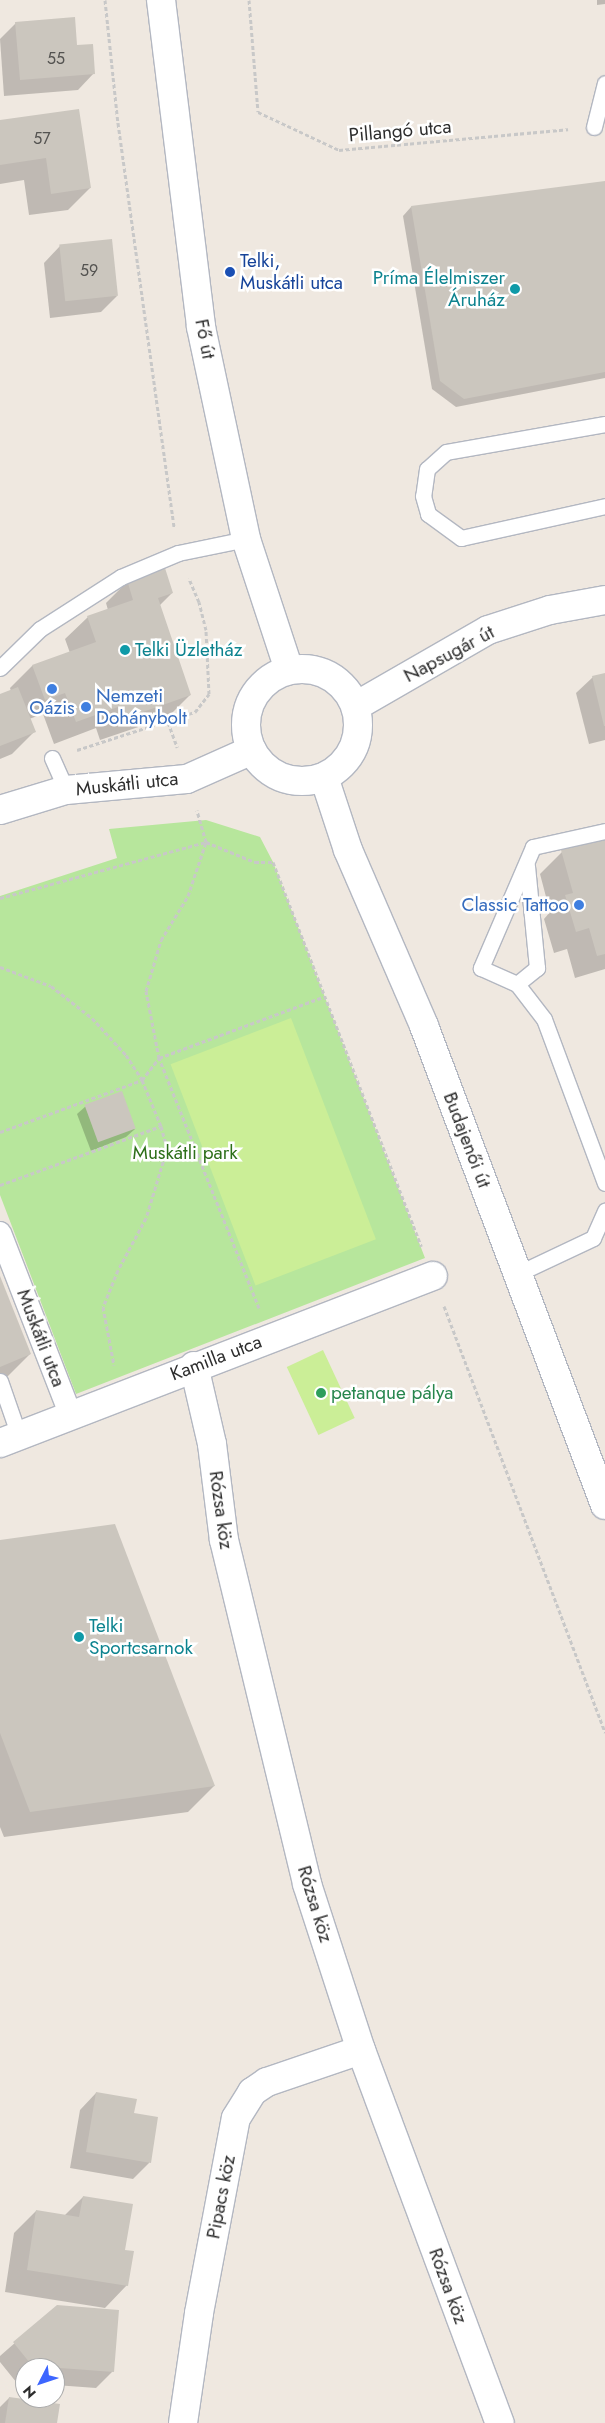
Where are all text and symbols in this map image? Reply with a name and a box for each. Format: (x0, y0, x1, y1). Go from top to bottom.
house number: 55 (47, 49, 65, 69)
street label: Pillangó utca (348, 115, 452, 147)
house number: 57 (33, 129, 51, 149)
place label: Telki, Muskátli utca (240, 250, 343, 294)
house number: 59 (80, 261, 98, 281)
marker: Telki, Muskátli utca (224, 266, 236, 278)
place label: Príma Élelmiszer Áruház (373, 267, 505, 311)
marker: Príma Élelmiszer Áruház (509, 283, 521, 295)
street label: Fő út (190, 317, 220, 361)
street label: Napsugár út (400, 621, 498, 687)
place label: Telki Üzletház (135, 639, 242, 661)
marker: Telki Üzletház (119, 644, 131, 656)
marker: Oázis (46, 683, 58, 695)
place label: Nemzeti Dohánybolt (96, 685, 187, 729)
place label: Oázis (29, 697, 75, 719)
marker: Nemzeti Dohánybolt (80, 701, 92, 713)
street label: Muskátli utca (75, 767, 179, 801)
place label: Classic Tattoo (461, 894, 569, 916)
marker: Classic Tattoo (573, 899, 585, 911)
street label: Budajenői út (438, 1089, 496, 1191)
park label: Muskátli park (132, 1142, 238, 1164)
street label: Muskátli utca (12, 1286, 70, 1390)
street label: Kamilla utca (167, 1330, 265, 1386)
place label: petanque pálya (331, 1382, 453, 1404)
marker: petanque pálya (315, 1387, 327, 1399)
street label: Rózsa köz (204, 1469, 238, 1551)
place label: Telki Sportcsarnok (89, 1615, 193, 1659)
marker: Telki Sportcsarnok (73, 1631, 85, 1643)
street label: Rózsa köz (293, 1863, 337, 1945)
street label: Pipacs köz (202, 2153, 240, 2241)
street label: Rózsa köz (424, 2245, 472, 2327)
north arrow (15, 2358, 65, 2408)
text: N (18, 2381, 41, 2403)

